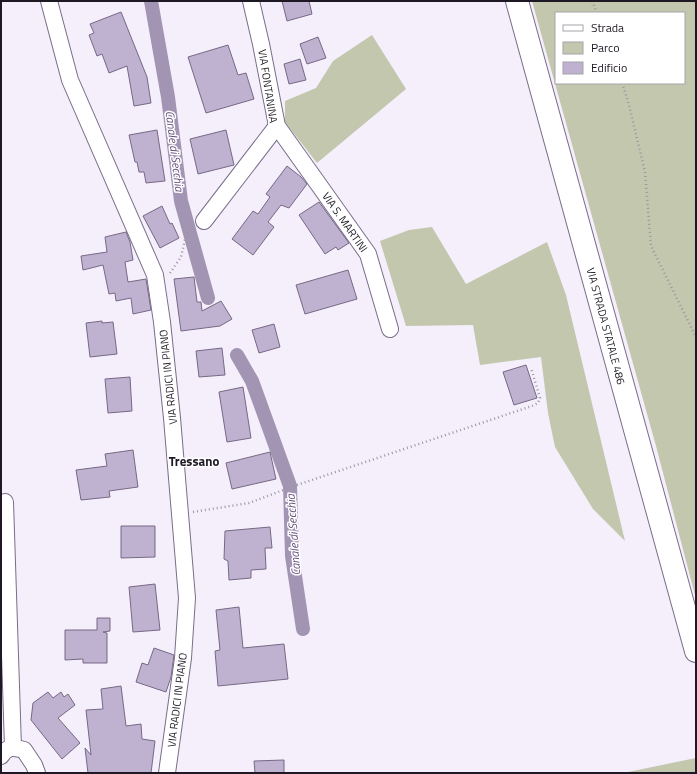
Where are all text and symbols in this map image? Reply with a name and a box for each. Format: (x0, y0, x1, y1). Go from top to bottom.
legend (555, 12, 685, 84)
text: Strada (591, 18, 624, 37)
text: Parco (591, 38, 620, 57)
street label: VIA FONTANINA (254, 48, 282, 124)
text: Edificio (591, 58, 627, 77)
water label: Canale di Secchia (161, 109, 190, 194)
street label: VIA S. MARTINI (318, 189, 372, 255)
street label: VIA STRADA STATALE 486 (583, 266, 629, 386)
street label: VIA RADICI IN PIANO (155, 329, 181, 425)
district label: Tressano (169, 451, 219, 471)
water label: Canale di Secchia (281, 493, 305, 576)
street label: VIA RADICI IN PIANO (163, 652, 191, 748)

